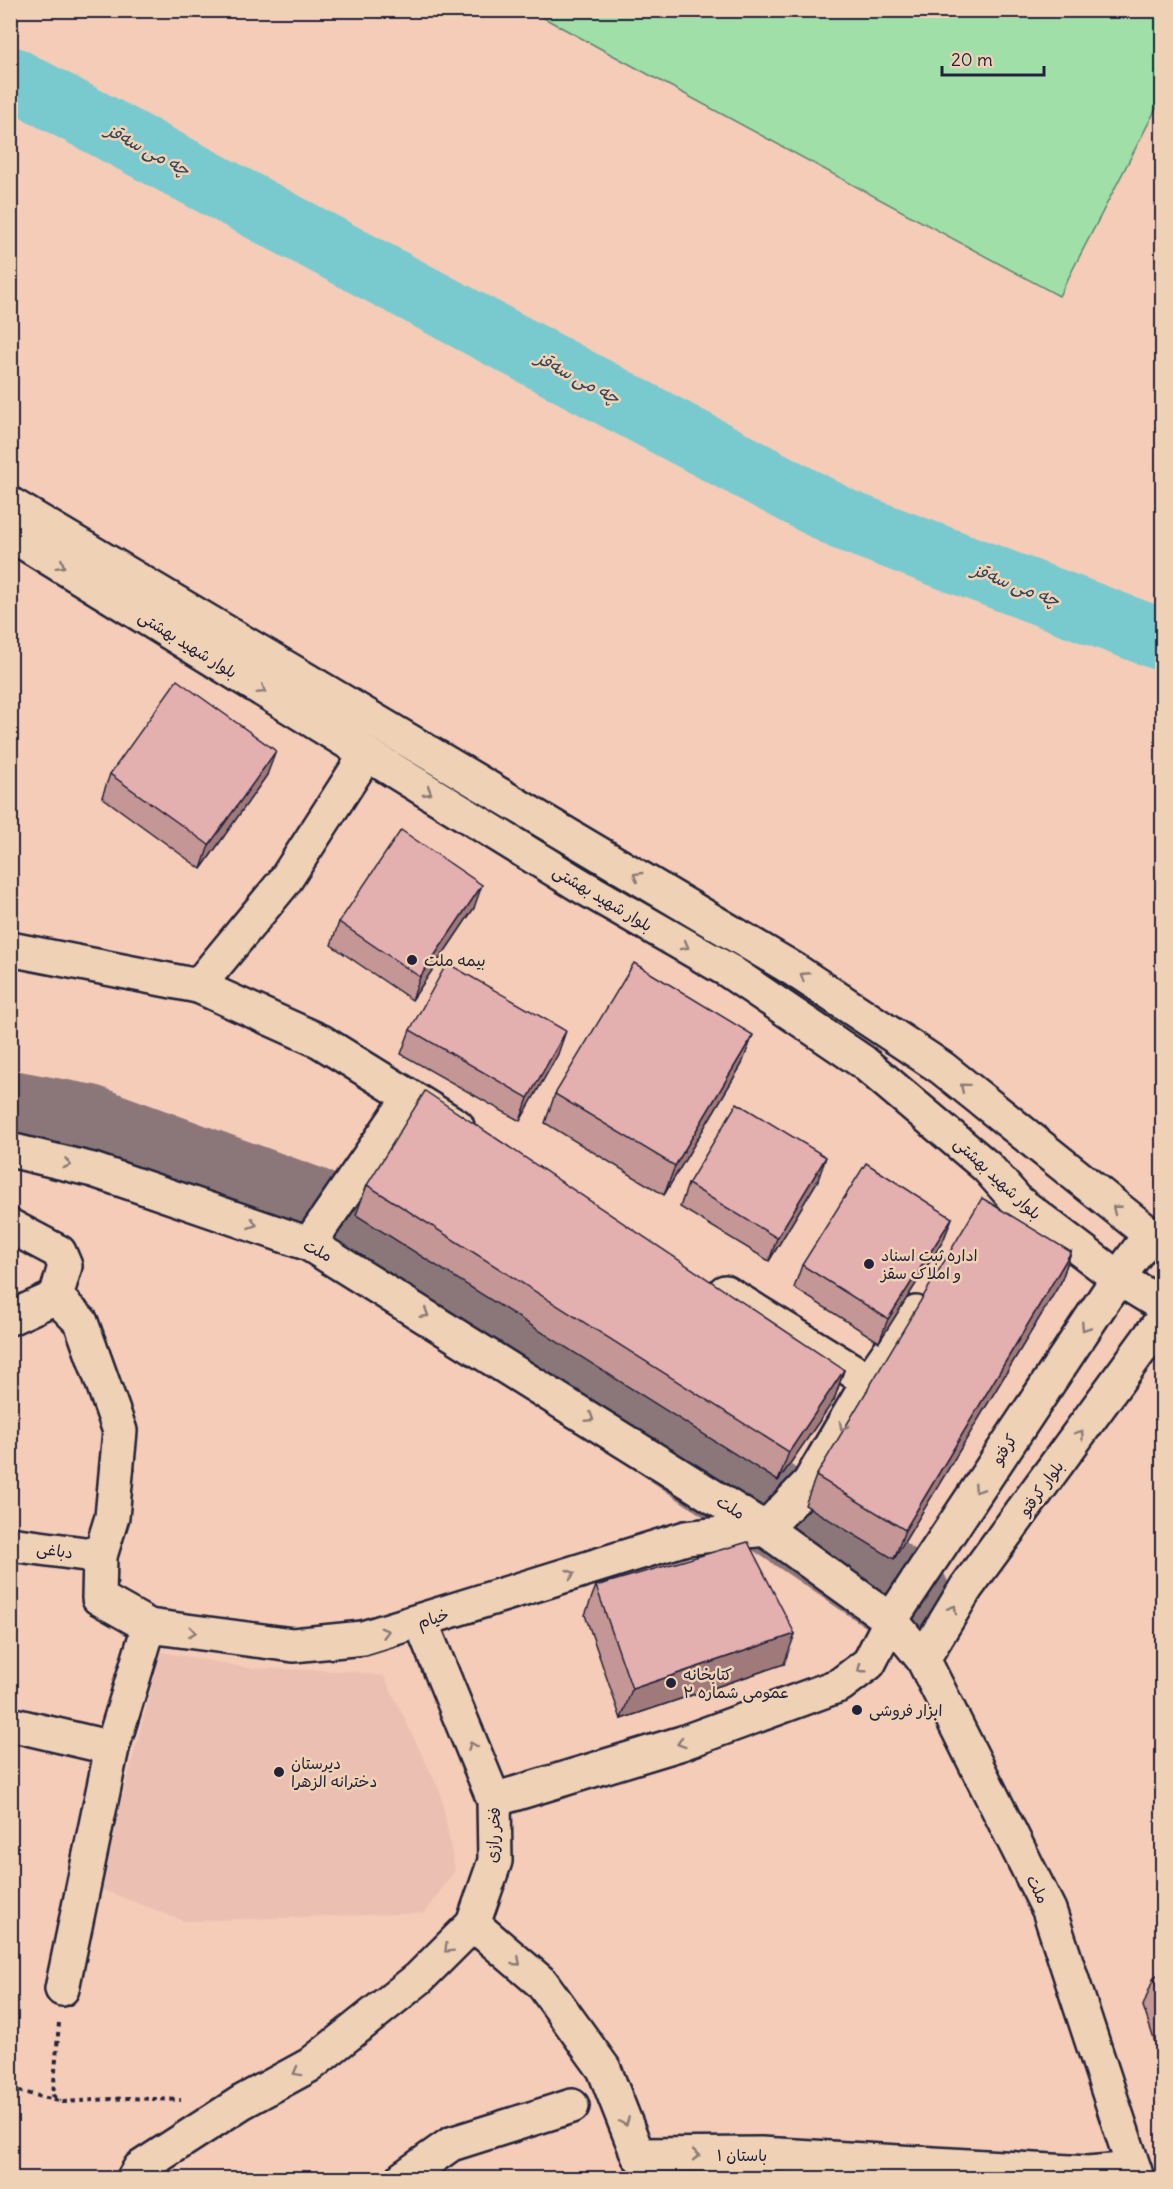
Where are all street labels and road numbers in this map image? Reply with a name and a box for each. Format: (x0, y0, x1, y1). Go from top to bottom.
street label: بلوار شهید بهشتی (135, 606, 241, 683)
street label: بلوار شهید بهشتی (549, 861, 656, 936)
street label: بلوار شهید بهشتی (949, 1132, 1046, 1224)
street label: ملت (300, 1234, 336, 1266)
street label: کرفتو (986, 1430, 1022, 1469)
street label: بلوار کرفتو (1014, 1457, 1068, 1521)
street label: ملت (713, 1491, 749, 1523)
street label: دباغی (35, 1538, 74, 1563)
street label: خیام (415, 1604, 452, 1635)
street label: فخر رازی (482, 1807, 504, 1863)
street label: ملت (1022, 1871, 1054, 1907)
street label: باستان ۱ (717, 2145, 767, 2165)

